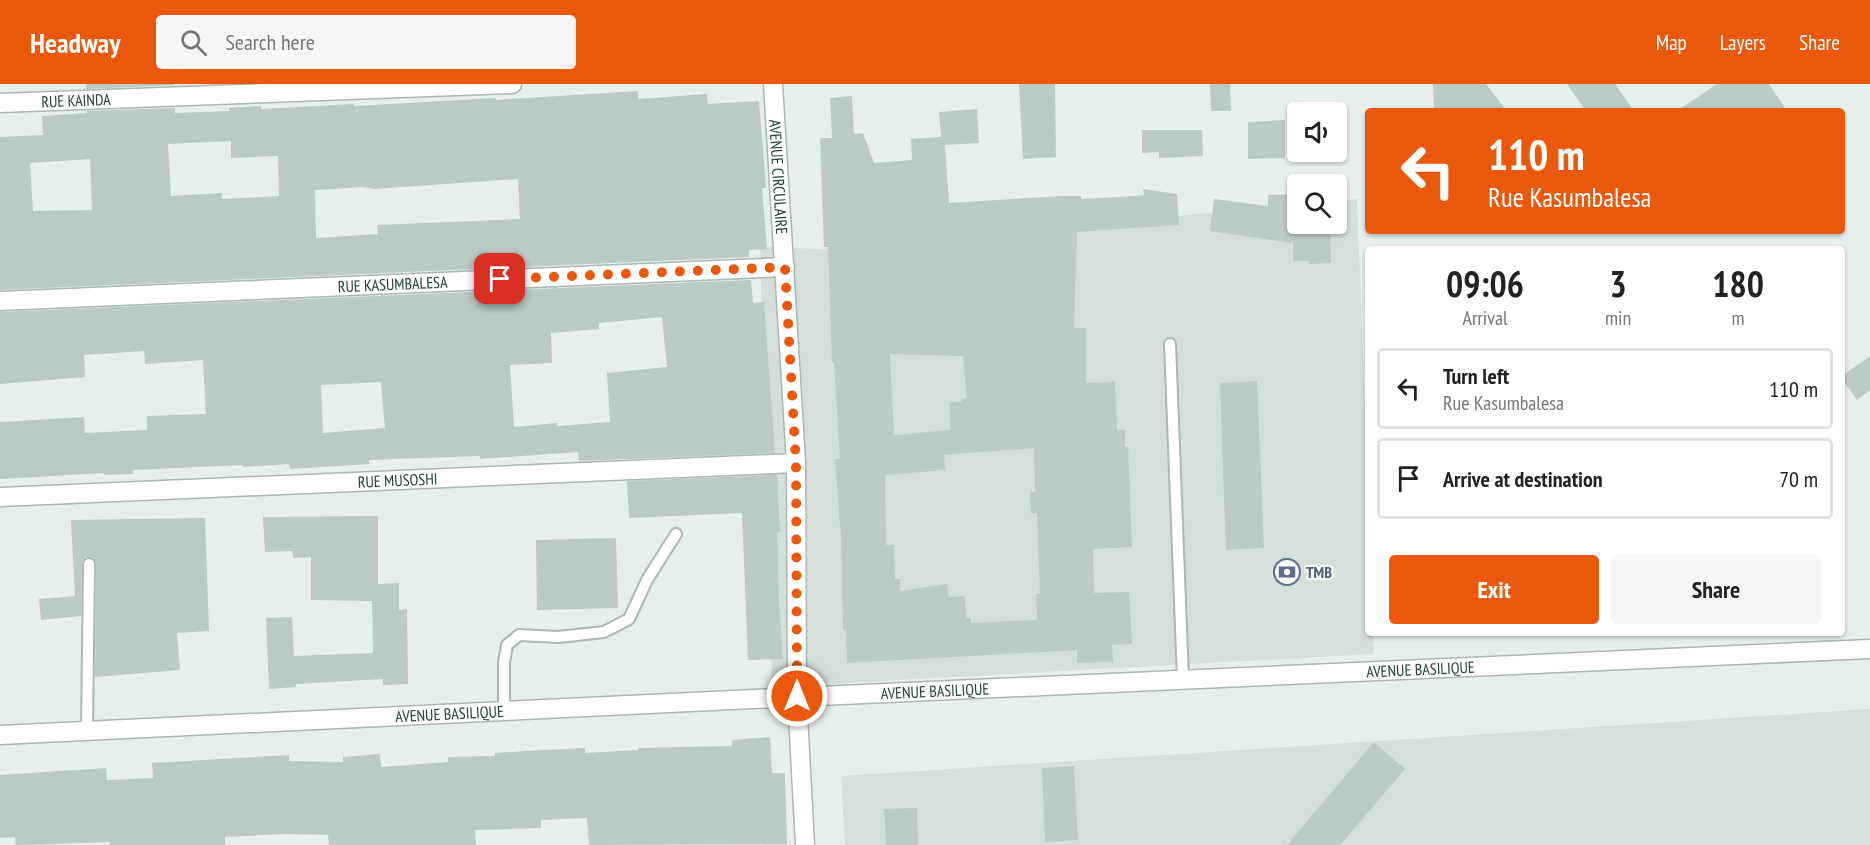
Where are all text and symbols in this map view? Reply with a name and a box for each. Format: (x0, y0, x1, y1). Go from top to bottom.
search box (156, 15, 576, 69)
text: Headway (30, 24, 120, 61)
icon: search (177, 26, 210, 59)
text: Search here (225, 28, 315, 56)
text: Map (1656, 29, 1687, 56)
text: Layers (1720, 29, 1766, 56)
text: Share (1799, 29, 1840, 56)
street label: RUE KAINDA (41, 89, 111, 111)
map controls (1287, 102, 1347, 234)
button: sound (1287, 102, 1347, 162)
street label: AVENUE CIRCULAIRE (765, 119, 792, 235)
text: 110 m (1488, 127, 1585, 182)
icon: left (1389, 132, 1467, 210)
button: search (1287, 174, 1347, 234)
text: Rue Kasumbalesa (1488, 180, 1651, 214)
pin (474, 253, 525, 304)
text: 09:06 (1446, 260, 1524, 307)
text: 3 (1609, 260, 1627, 307)
text: 180 (1712, 260, 1764, 307)
icon: arrive (483, 262, 516, 295)
street label: RUE KASUMBALESA (337, 272, 448, 296)
text: Arrival (1462, 305, 1508, 331)
text: min (1605, 305, 1631, 331)
text: m (1732, 305, 1745, 331)
text: Turn left (1443, 362, 1509, 390)
icon: left (1392, 372, 1425, 405)
text: 110 m (1769, 375, 1818, 403)
text: Rue Kasumbalesa (1443, 390, 1564, 416)
icon: arrive (1392, 462, 1425, 495)
text: Arrive at destination (1443, 465, 1603, 493)
text: 70 m (1779, 465, 1818, 493)
street label: RUE MUSOSHI (357, 468, 438, 492)
button: Exit (1389, 555, 1599, 624)
button: Share (1611, 555, 1821, 624)
bank icon: TMB (1272, 557, 1302, 587)
place label: TMB (1306, 562, 1332, 582)
street label: AVENUE BASILIQUE (1366, 657, 1475, 682)
position arrow (765, 664, 829, 728)
street label: AVENUE BASILIQUE (880, 678, 990, 703)
street label: AVENUE BASILIQUE (395, 701, 504, 726)

